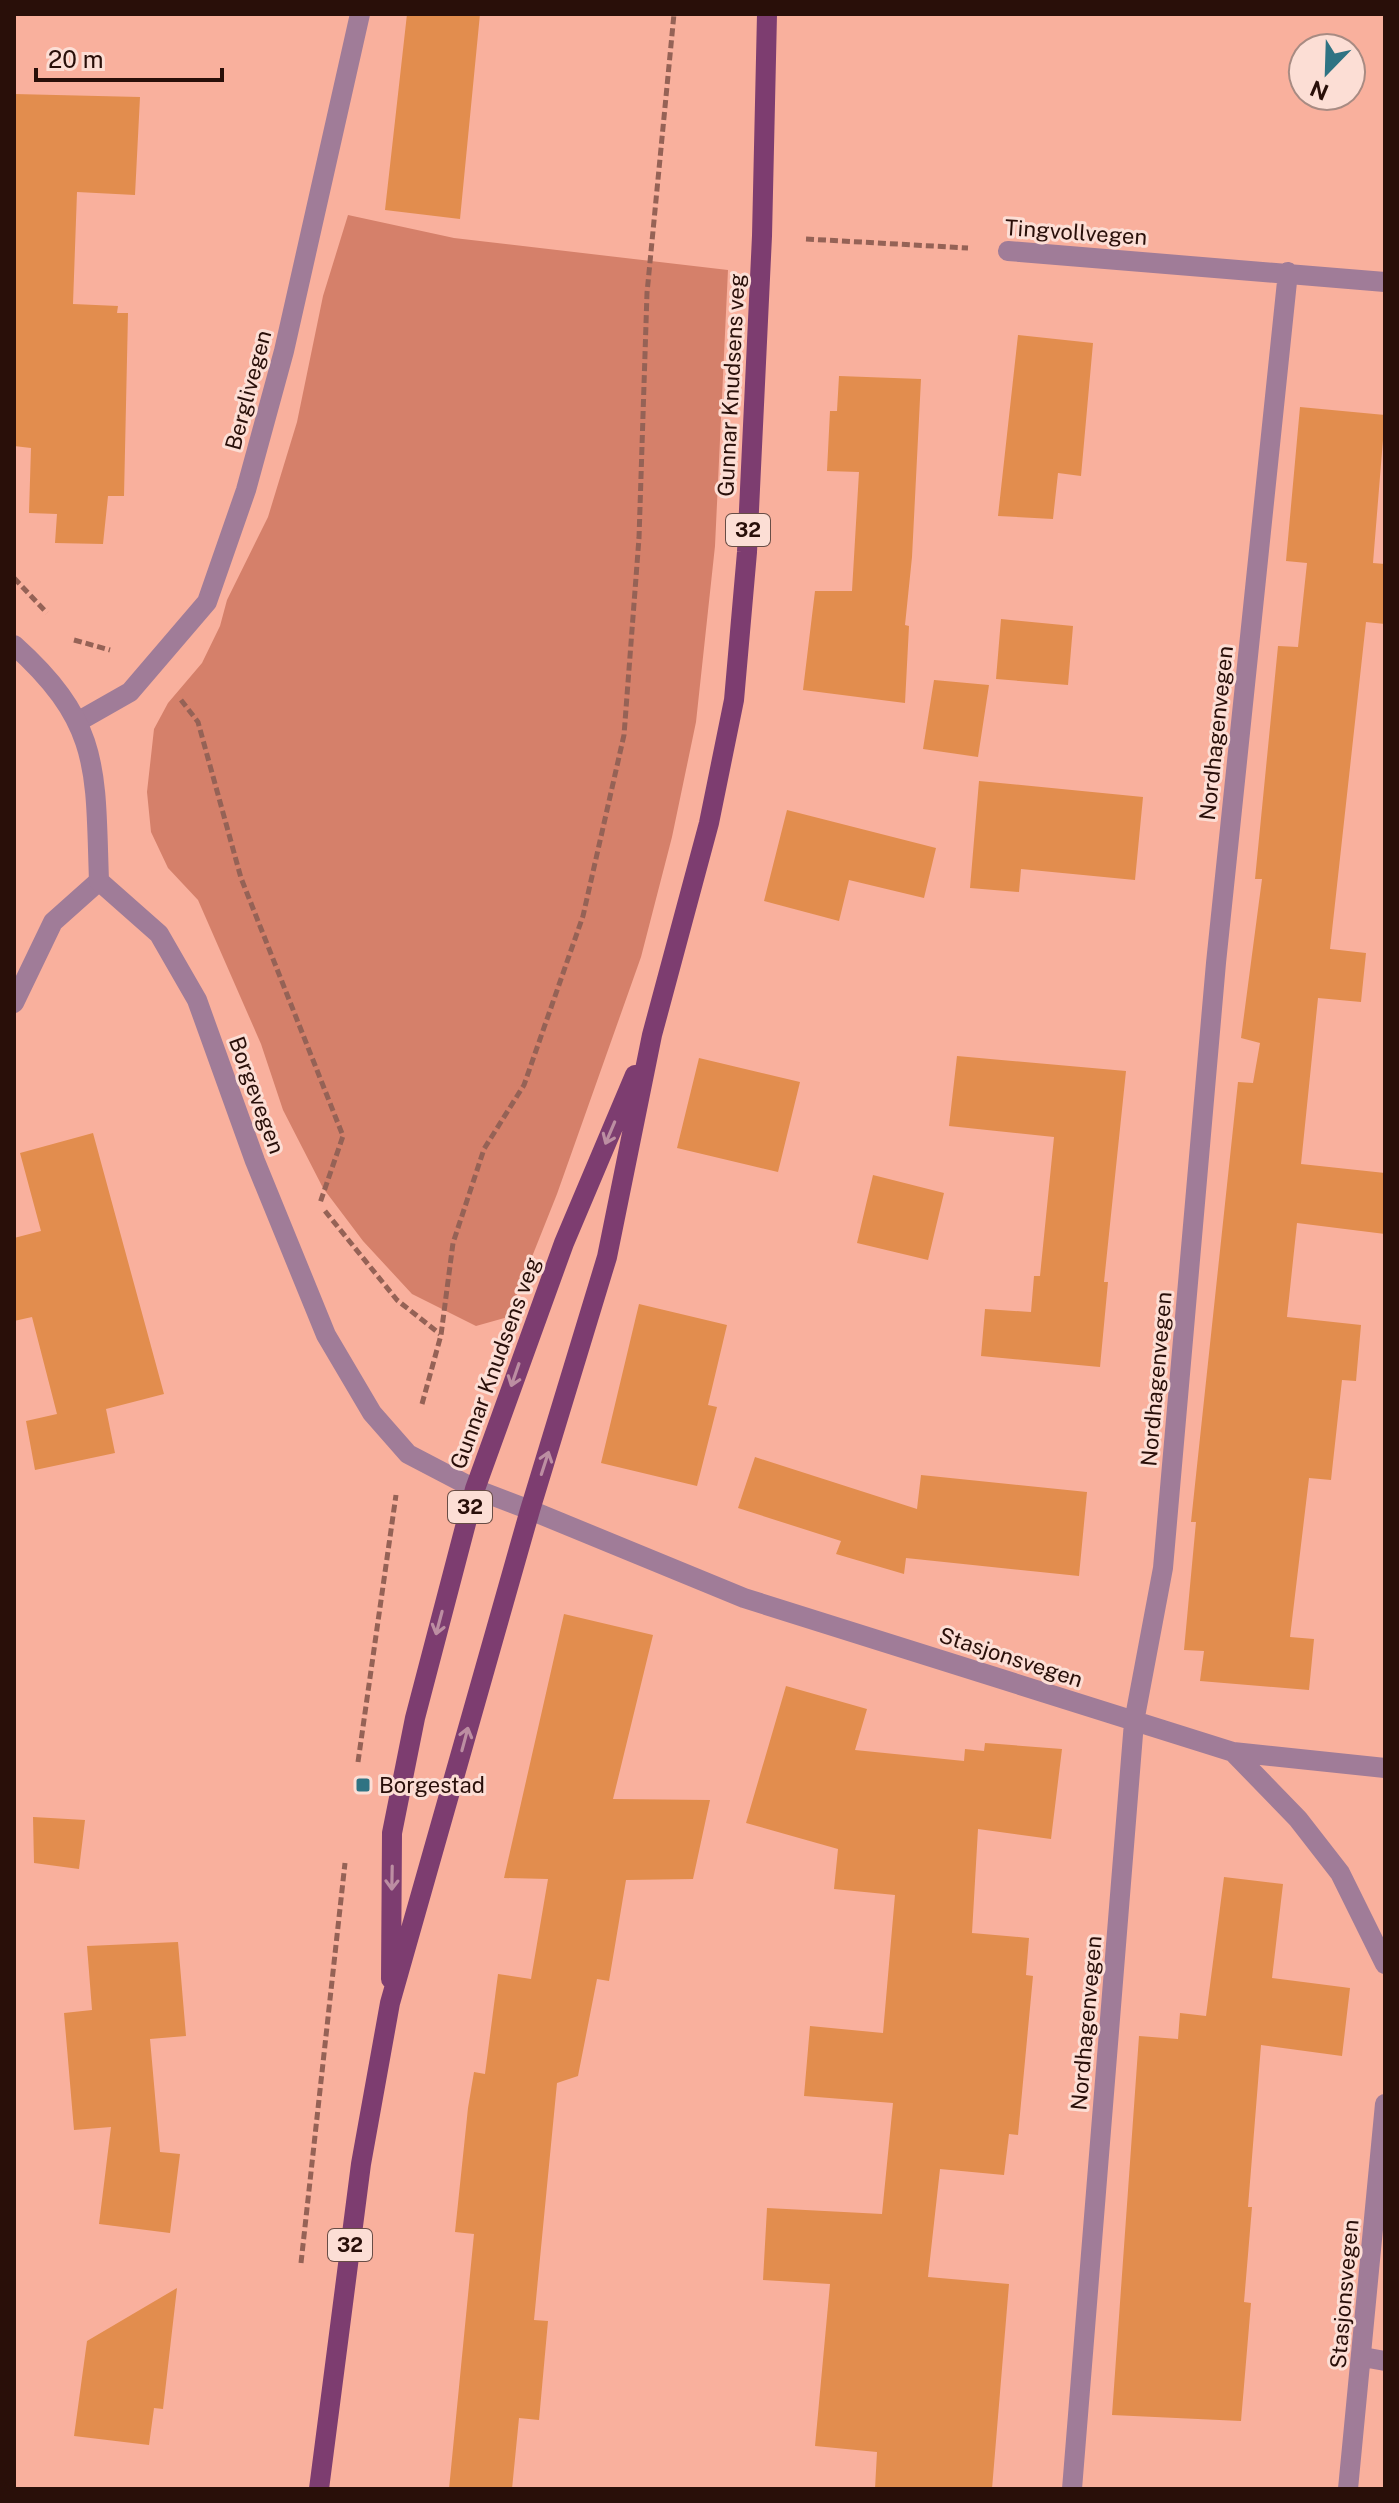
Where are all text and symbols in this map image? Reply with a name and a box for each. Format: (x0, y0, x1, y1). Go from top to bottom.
scale bar (36, 32, 222, 82)
north arrow (1287, 32, 1367, 112)
text: 20 m (48, 45, 104, 73)
text: N (1306, 75, 1332, 106)
street label: Tingvollvegen (1004, 214, 1148, 250)
street label: Gunnar Knudsens veg (712, 273, 750, 497)
street label: Berglivegen (220, 327, 276, 453)
road number: 32 (726, 514, 770, 546)
street label: Nordhagenvegen (1194, 644, 1238, 822)
street label: Borgevegen (224, 1033, 290, 1157)
one-way arrow (602, 1120, 617, 1145)
street label: Gunnar Knudsens veg (445, 1254, 545, 1472)
street label: Nordhagenvegen (1135, 1291, 1177, 1467)
one-way arrow (507, 1362, 521, 1387)
one-way arrow (539, 1450, 554, 1475)
road number: 32 (448, 1491, 492, 1523)
one-way arrow (431, 1610, 446, 1636)
street label: Stasjonsvegen (936, 1622, 1086, 1692)
one-way arrow (459, 1727, 474, 1753)
place label: Borgestad (379, 1772, 485, 1798)
marker: Borgestad (354, 1776, 372, 1794)
one-way arrow (384, 1864, 400, 1891)
street label: Nordhagenvegen (1065, 1935, 1107, 2111)
street label: Stasjonsvegen (1325, 2218, 1363, 2370)
road number: 32 (328, 2229, 372, 2261)

